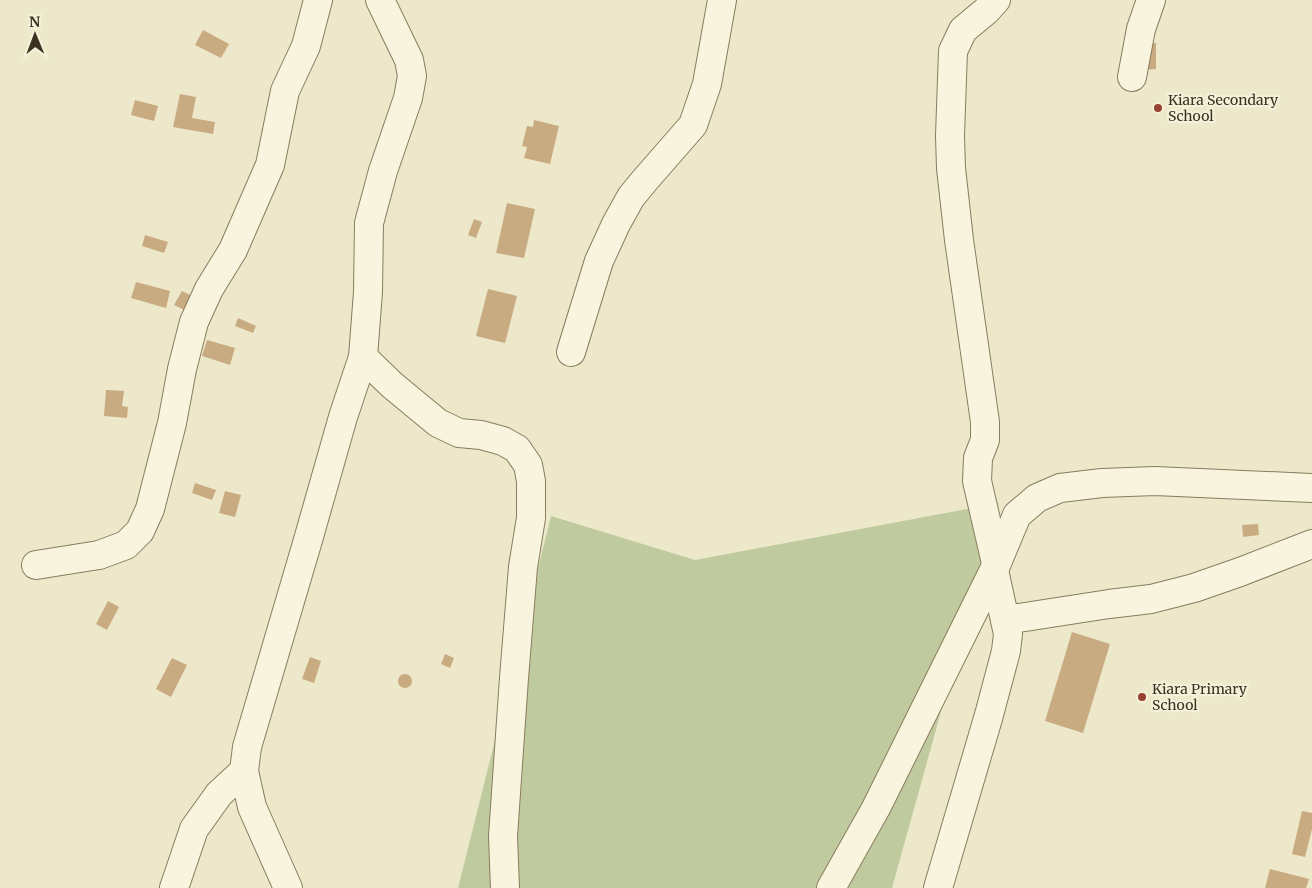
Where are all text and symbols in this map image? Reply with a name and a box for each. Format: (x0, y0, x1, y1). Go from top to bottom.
north arrow (10, 10, 60, 60)
text: N (29, 13, 40, 31)
place label: Kiara Secondary School (1168, 91, 1279, 125)
marker: Kiara Secondary School (1152, 102, 1164, 114)
place label: Kiara Primary School (1152, 680, 1248, 714)
marker: Kiara Primary School (1136, 691, 1148, 703)

